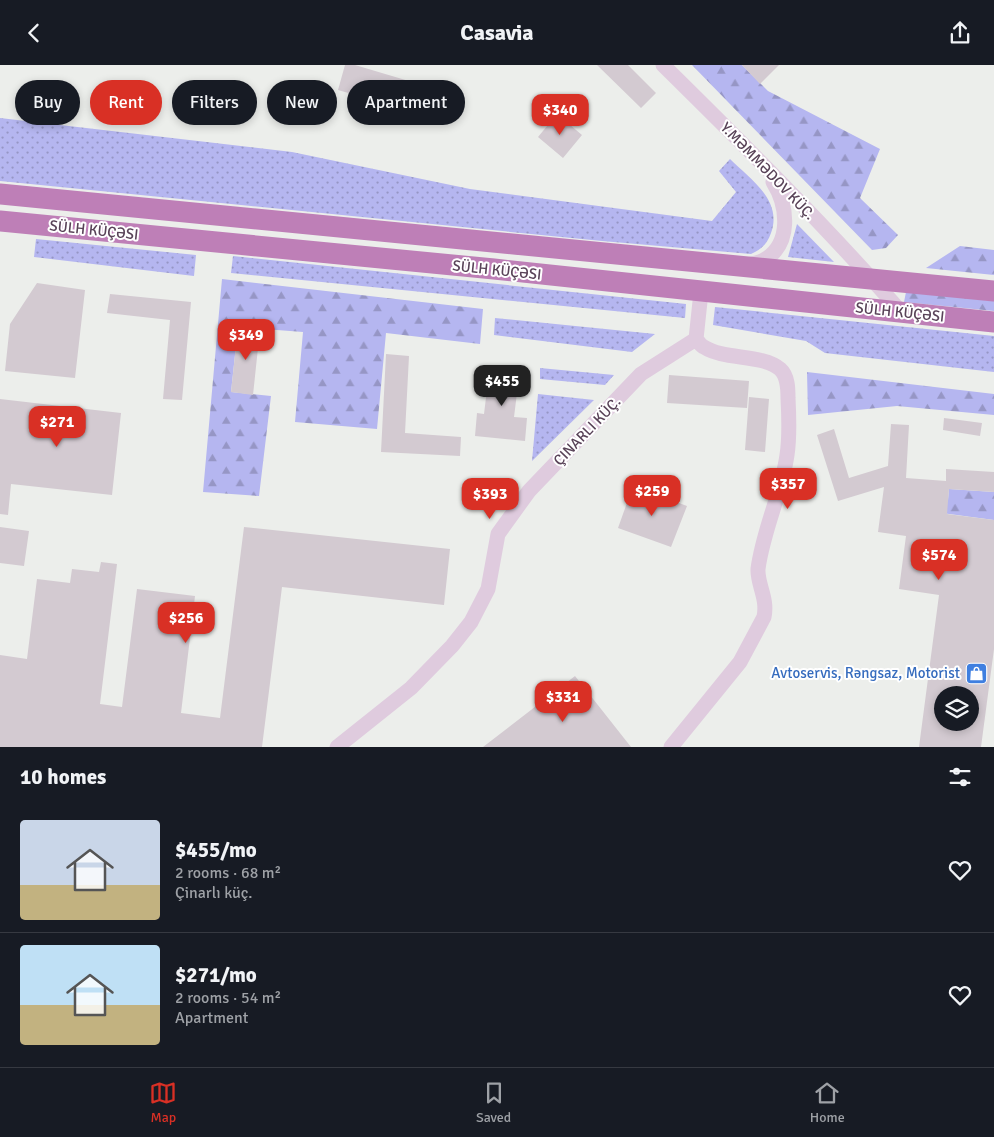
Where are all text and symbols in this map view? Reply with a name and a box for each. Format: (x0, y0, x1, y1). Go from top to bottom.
icon: back (20, 19, 48, 47)
text: Casavia (460, 19, 534, 46)
icon: share (946, 19, 974, 47)
chip: Buy (15, 80, 80, 125)
chip: Rent (90, 80, 162, 125)
chip: Filters (172, 80, 257, 125)
chip: New (267, 80, 337, 125)
chip: Apartment (347, 80, 465, 125)
pin: $340 (530, 93, 590, 136)
text: $340 (543, 100, 577, 120)
street label: Y.MƏMMƏDOV KÜÇ. (717, 119, 819, 223)
street label: SÜLH KÜÇƏSI (49, 216, 139, 244)
street label: SÜLH KÜÇƏSI (452, 256, 542, 284)
street label: SÜLH KÜÇƏSI (855, 298, 945, 326)
pin: $349 (216, 319, 276, 361)
text: $349 (229, 325, 263, 345)
pin: $455 (472, 365, 532, 407)
text: $455 (485, 371, 519, 391)
street label: ÇINARLI KÜÇ. (550, 393, 624, 469)
pin: $271 (27, 405, 87, 448)
text: $271 (40, 412, 74, 432)
pin: $357 (758, 467, 818, 510)
text: $357 (771, 474, 805, 494)
pin: $259 (622, 475, 682, 517)
pin: $393 (460, 477, 520, 520)
text: $259 (635, 481, 669, 501)
text: $393 (473, 484, 507, 504)
pin: $574 (909, 539, 969, 581)
text: $574 (922, 545, 956, 565)
pin: $256 (156, 601, 216, 644)
text: $256 (169, 608, 203, 628)
shop icon: Avtoservis, Rəngsaz, Motorist (964, 661, 988, 685)
place label: Avtoservis, Rəngsaz, Motorist (771, 664, 960, 682)
pin: $331 (533, 681, 593, 723)
map controls (934, 686, 979, 731)
button: layers (934, 686, 979, 731)
text: $331 (546, 687, 580, 707)
icon: filters (946, 763, 974, 791)
text: 10 homes (20, 764, 106, 790)
text: $455/mo (175, 837, 257, 863)
icon: home (60, 840, 120, 900)
icon: heart (946, 856, 974, 884)
text: 2 rooms · 68 m² (175, 863, 281, 883)
text: Çinarlı küç. (175, 883, 252, 903)
text: $271/mo (175, 962, 257, 988)
icon: home (60, 965, 120, 1025)
icon: heart (946, 981, 974, 1009)
text: 2 rooms · 54 m² (175, 988, 281, 1008)
text: Apartment (175, 1008, 248, 1028)
tab: Map (149, 1079, 177, 1126)
tab: Saved (476, 1079, 511, 1126)
tab: Home (810, 1079, 845, 1126)

